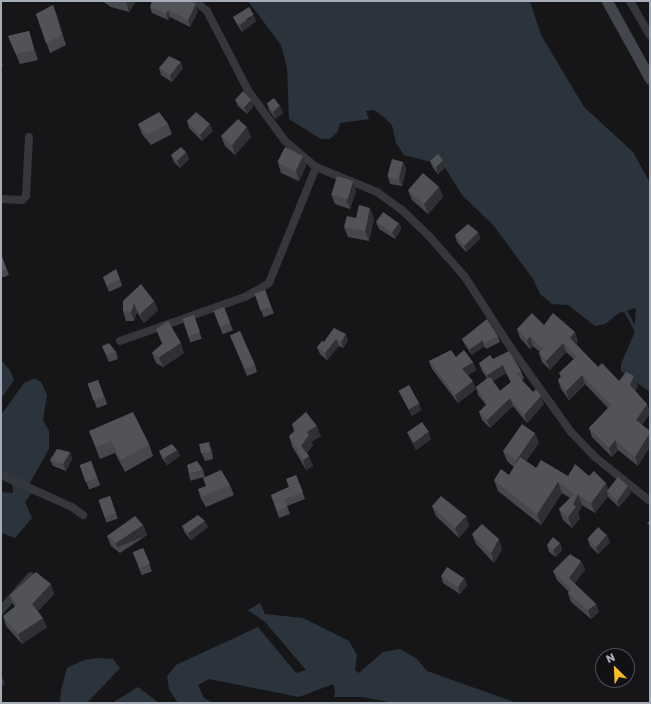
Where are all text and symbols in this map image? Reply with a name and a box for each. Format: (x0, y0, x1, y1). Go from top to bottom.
north arrow (595, 648, 635, 688)
text: N (604, 650, 617, 665)

